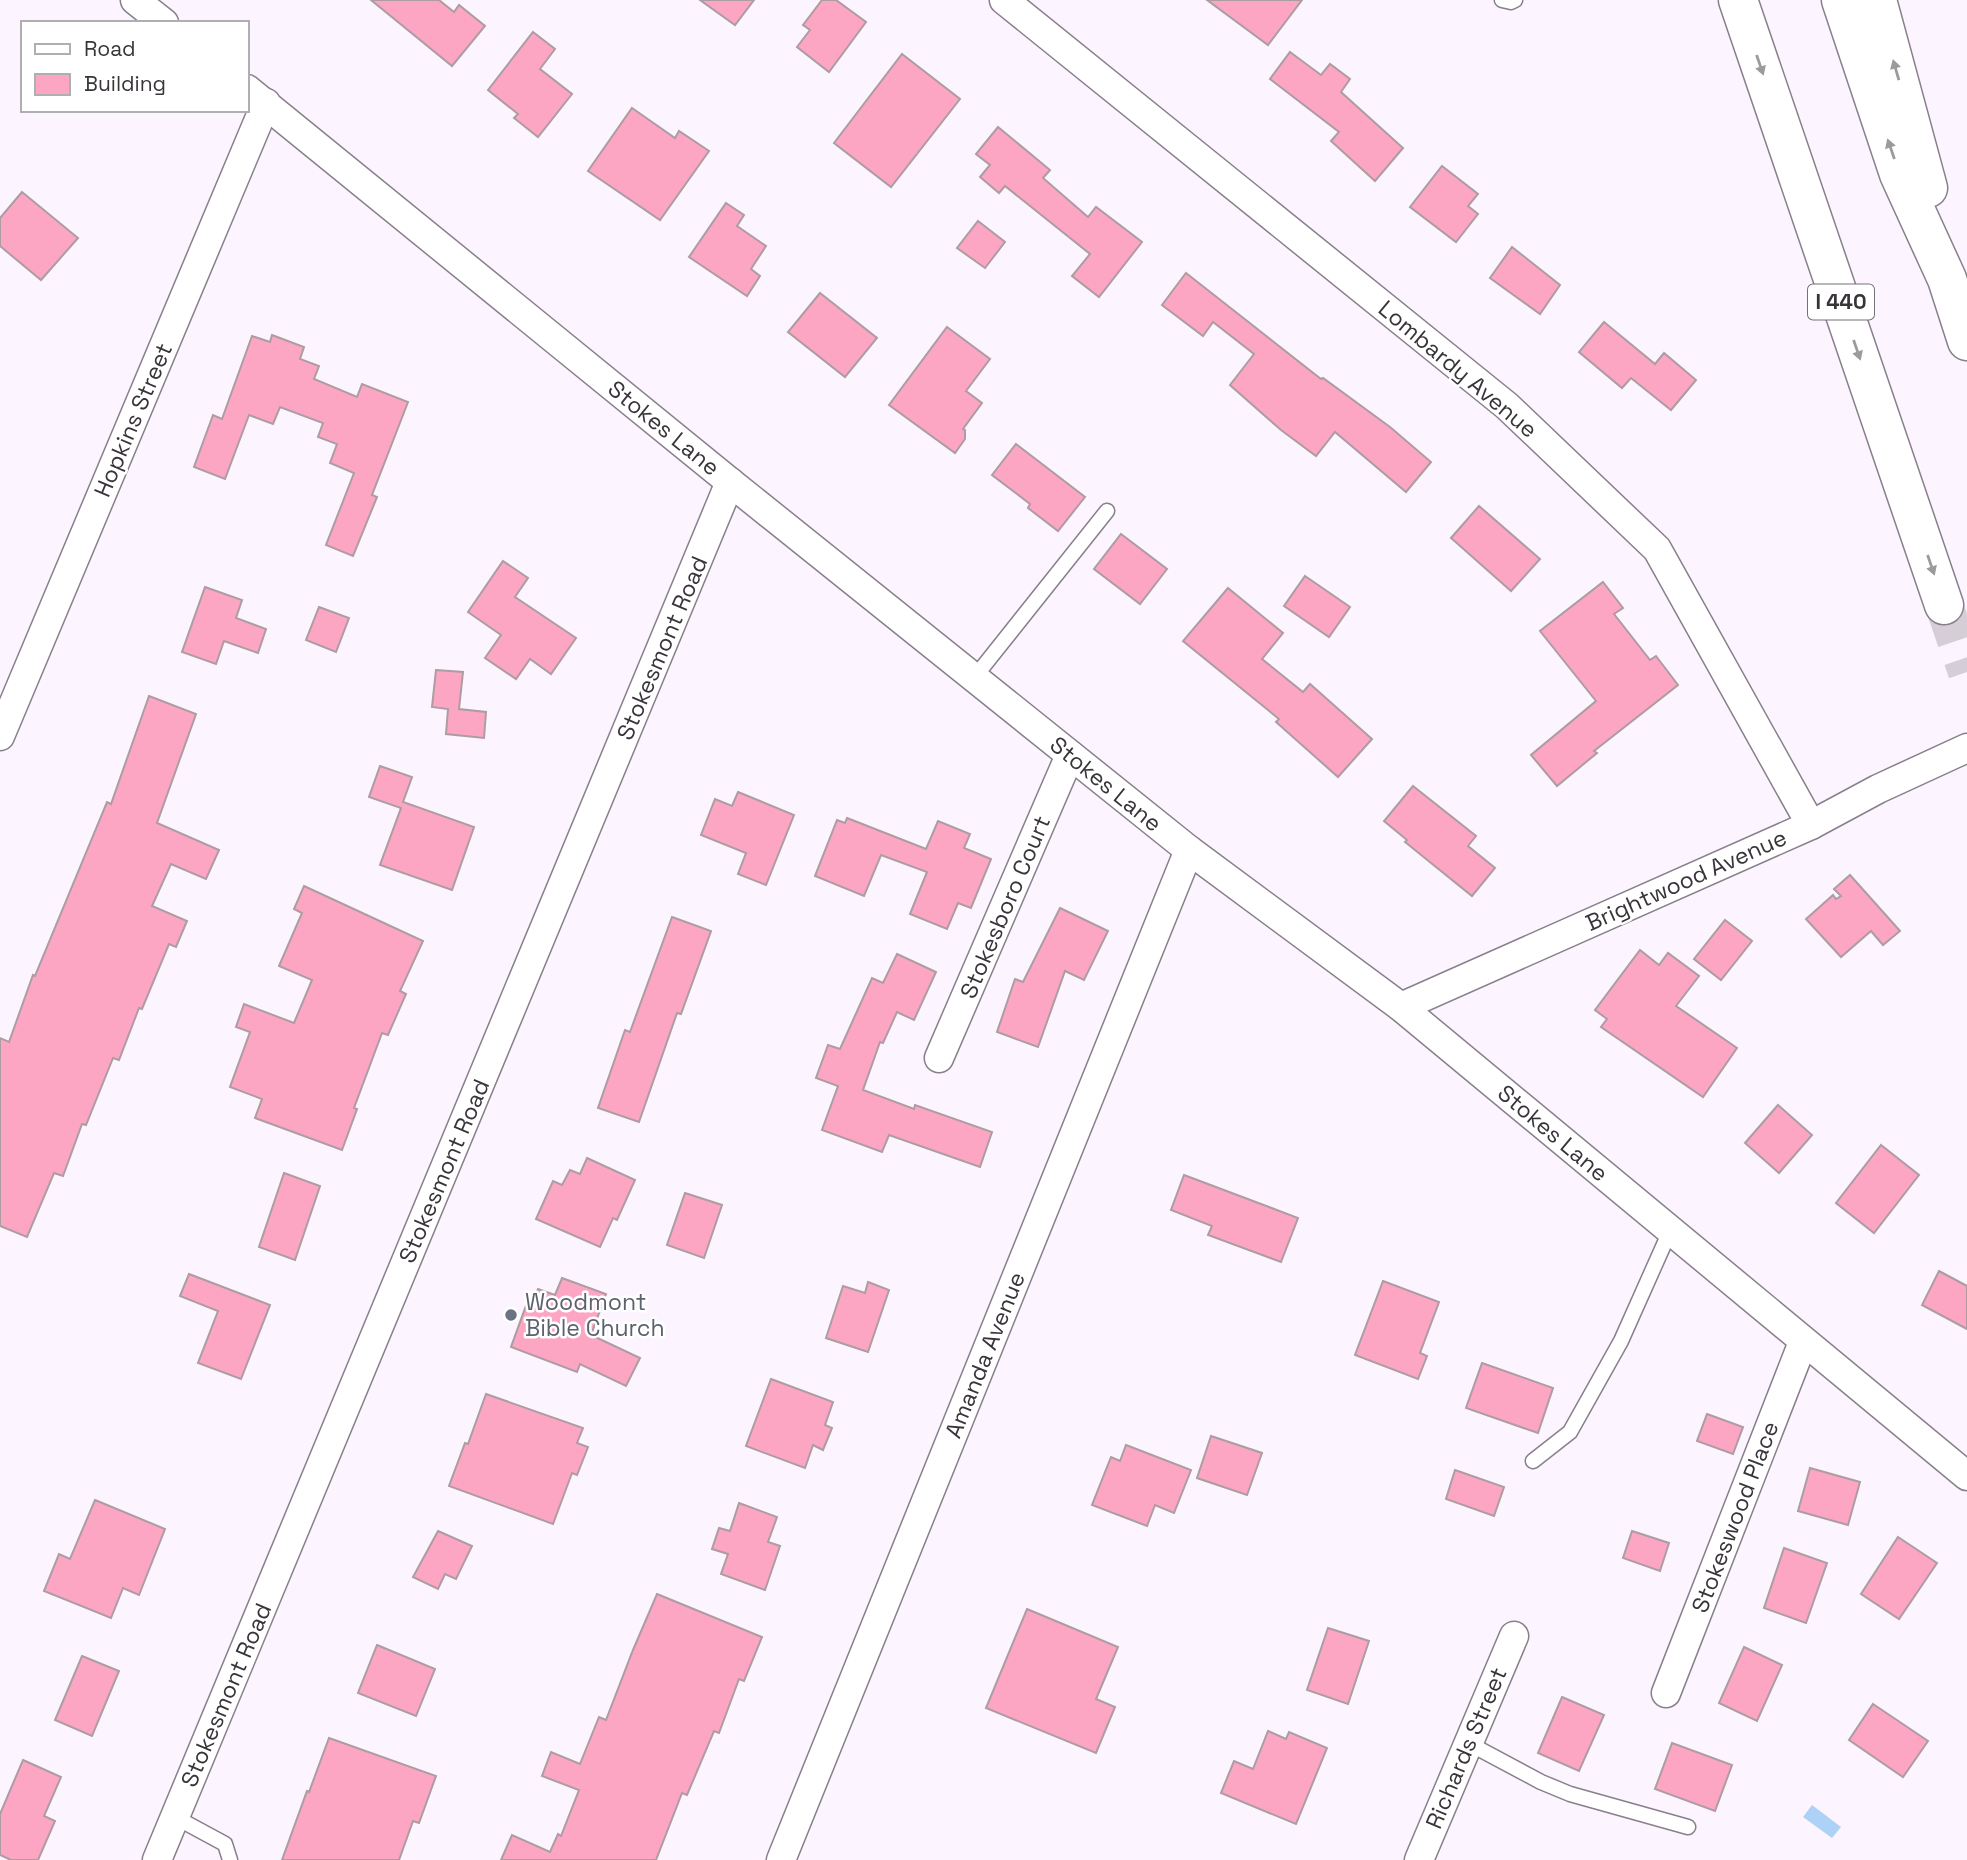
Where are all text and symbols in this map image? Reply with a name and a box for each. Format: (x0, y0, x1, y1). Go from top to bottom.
legend (21, 21, 248, 112)
text: Road (84, 35, 136, 62)
one-way arrow (1755, 54, 1766, 75)
one-way arrow (1890, 59, 1901, 81)
text: Building (84, 70, 166, 97)
one-way arrow (1885, 138, 1896, 159)
road number: I 440 (1808, 284, 1874, 320)
street label: Lombardy Avenue (1372, 294, 1544, 444)
street label: Hopkins Street (87, 338, 179, 502)
one-way arrow (1852, 339, 1863, 360)
street label: Stokes Lane (602, 374, 726, 482)
street label: Stokesmont Road (610, 552, 714, 744)
one-way arrow (1926, 555, 1937, 576)
street label: Stokes Lane (1044, 730, 1168, 838)
street label: Stokesboro Court (953, 811, 1057, 1003)
street label: Brightwood Avenue (1581, 822, 1791, 938)
street label: Stokesmont Road (392, 1075, 496, 1267)
street label: Stokes Lane (1491, 1078, 1615, 1188)
street label: Amanda Avenue (938, 1268, 1032, 1442)
place label: Woodmont Bible Church (525, 1287, 665, 1343)
marker: Woodmont Bible Church (503, 1307, 519, 1323)
street label: Stokeswood Place (1685, 1417, 1785, 1617)
street label: Stokesmont Road (174, 1599, 278, 1791)
street label: Richards Street (1418, 1663, 1514, 1833)

